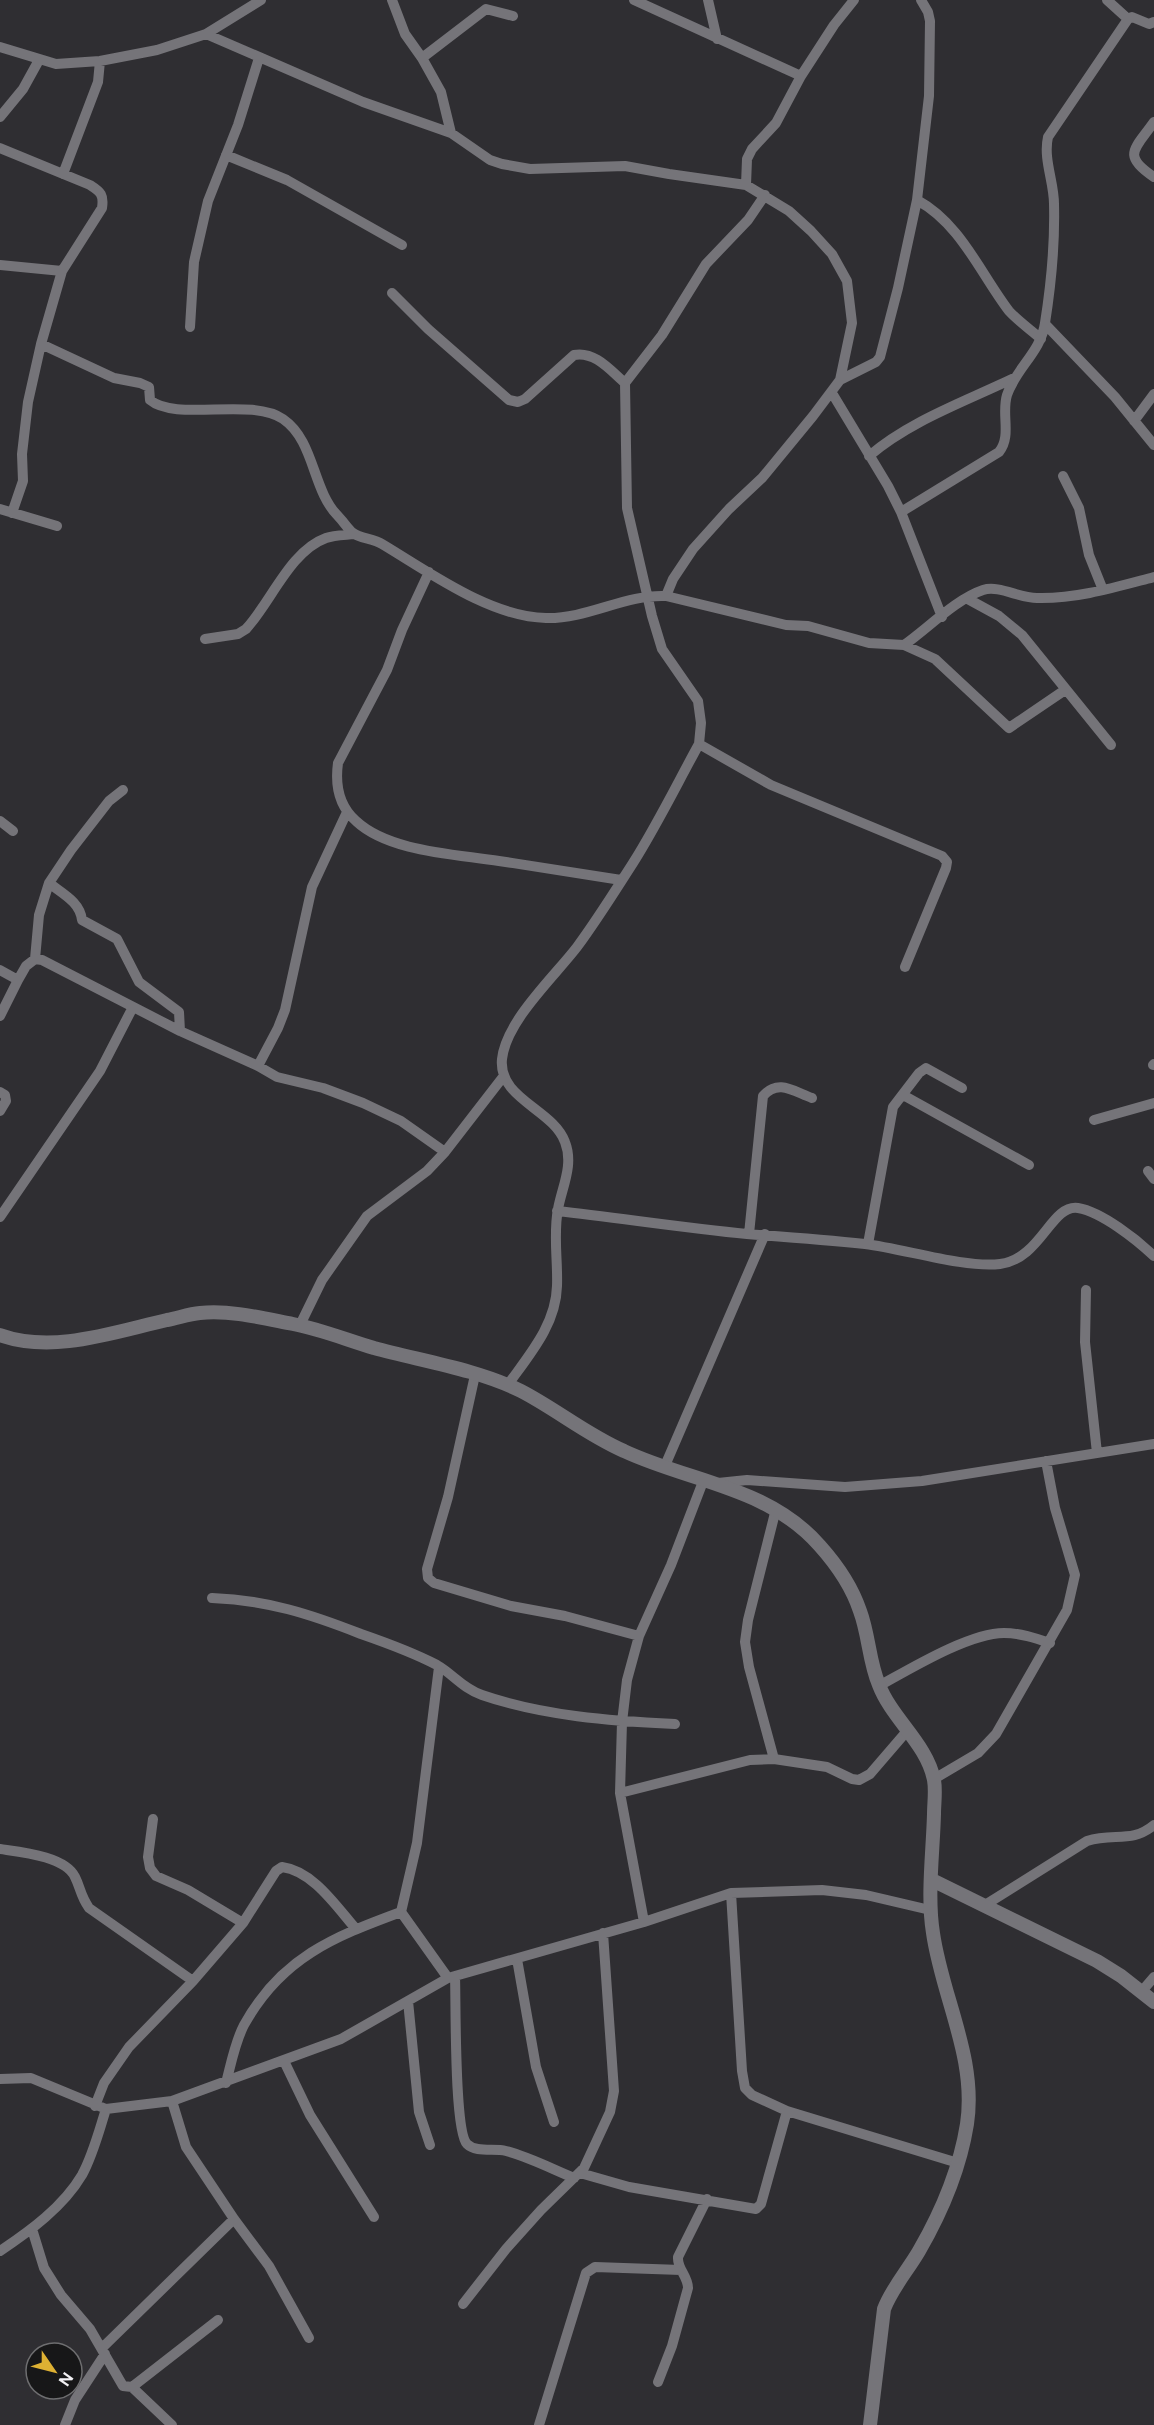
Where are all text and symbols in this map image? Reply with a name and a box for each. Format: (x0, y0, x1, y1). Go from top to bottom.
north arrow (24, 2341, 84, 2401)
text: N (55, 2369, 77, 2390)

